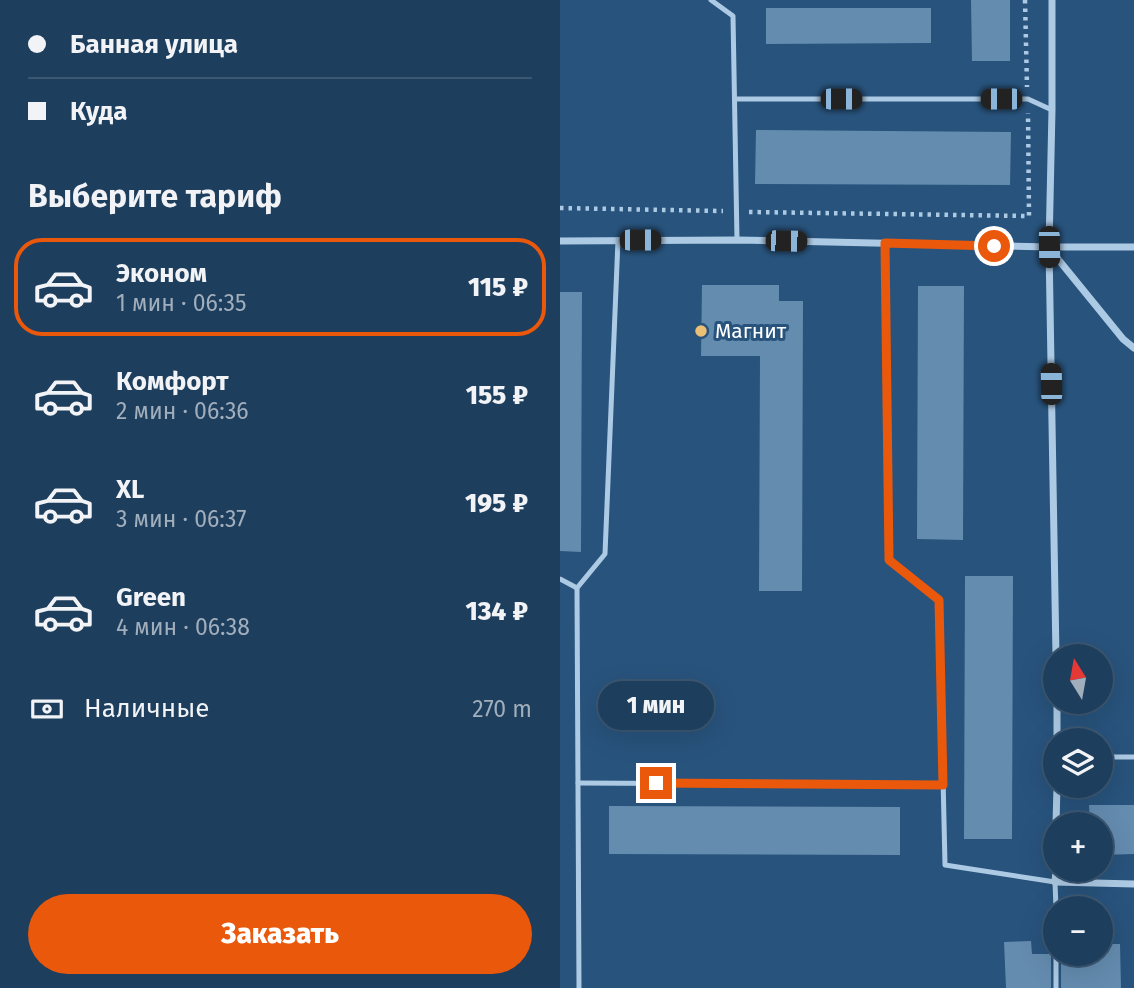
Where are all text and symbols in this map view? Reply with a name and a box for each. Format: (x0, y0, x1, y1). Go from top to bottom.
text: Банная улица (70, 29, 238, 60)
car (821, 89, 863, 110)
car (981, 89, 1023, 110)
text: Куда (70, 96, 128, 127)
text: Выберите тариф (28, 177, 282, 215)
car (1039, 226, 1060, 268)
car (620, 230, 662, 251)
car (765, 230, 808, 252)
route start (978, 230, 1010, 262)
icon: car (32, 256, 95, 319)
text: Эконом (116, 258, 207, 289)
text: 115 ₽ (468, 272, 528, 303)
text: 1 мин · 06:35 (116, 289, 246, 317)
place label: Магнит (715, 318, 787, 344)
marker: Магнит (693, 323, 709, 339)
car (1041, 363, 1062, 405)
icon: car (32, 364, 95, 427)
text: Комфорт (116, 366, 229, 397)
text: 155 ₽ (466, 380, 528, 411)
text: 2 мин · 06:36 (116, 397, 249, 425)
icon: car (32, 472, 95, 535)
text: XL (116, 474, 144, 505)
text: 195 ₽ (465, 488, 528, 519)
text: 3 мин · 06:37 (116, 505, 247, 533)
icon: car (32, 580, 95, 643)
text: Green (116, 582, 186, 613)
text: 134 ₽ (465, 596, 528, 627)
text: 4 мин · 06:38 (116, 613, 250, 641)
north arrow (1043, 644, 1113, 714)
map controls (1043, 644, 1113, 966)
callout: 1 мин (598, 682, 714, 730)
icon: cash (28, 690, 66, 728)
text: 1 мин (627, 691, 685, 719)
text: Наличные (84, 693, 209, 724)
text: 270 m (472, 695, 532, 723)
button: layers (1043, 728, 1113, 798)
route end (640, 767, 672, 799)
button: + (1043, 812, 1113, 882)
button: Заказать (28, 894, 532, 974)
button: − (1043, 896, 1113, 966)

